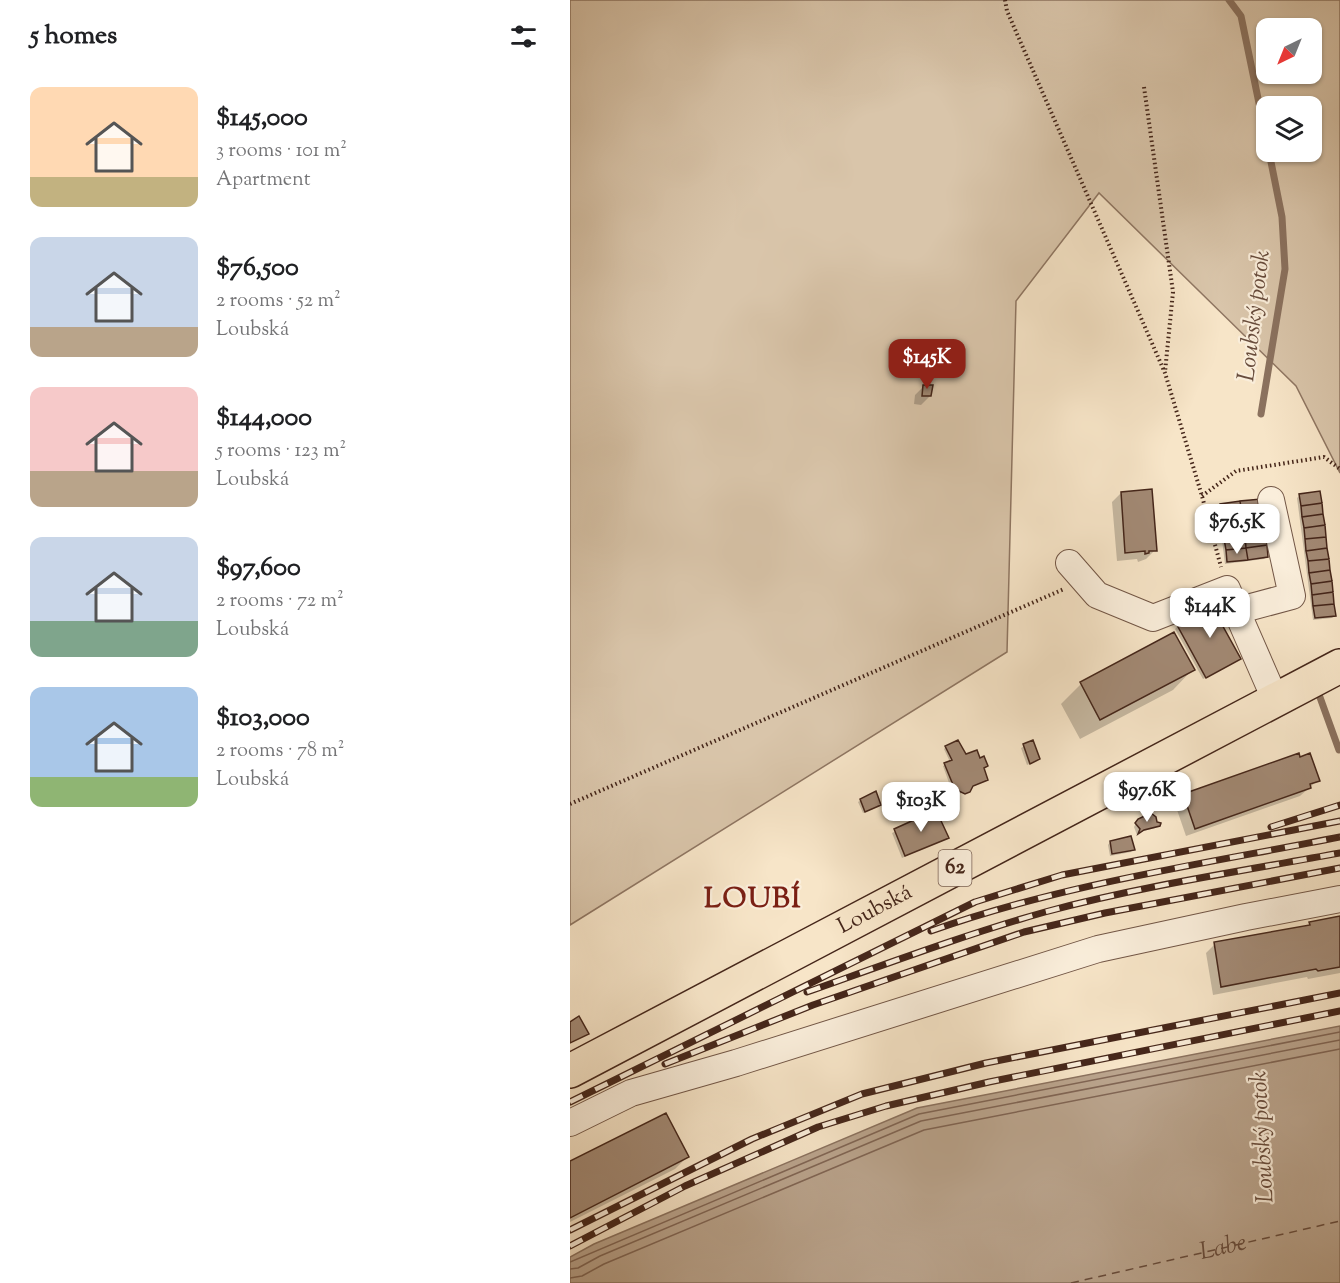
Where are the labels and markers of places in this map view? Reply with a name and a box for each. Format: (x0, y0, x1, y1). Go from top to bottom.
pin: $145K (885, 339, 969, 390)
pin: $76.5K (1188, 504, 1286, 555)
pin: $144K (1168, 588, 1252, 639)
pin: $97.6K (1098, 772, 1196, 823)
pin: $103K (879, 782, 963, 833)

